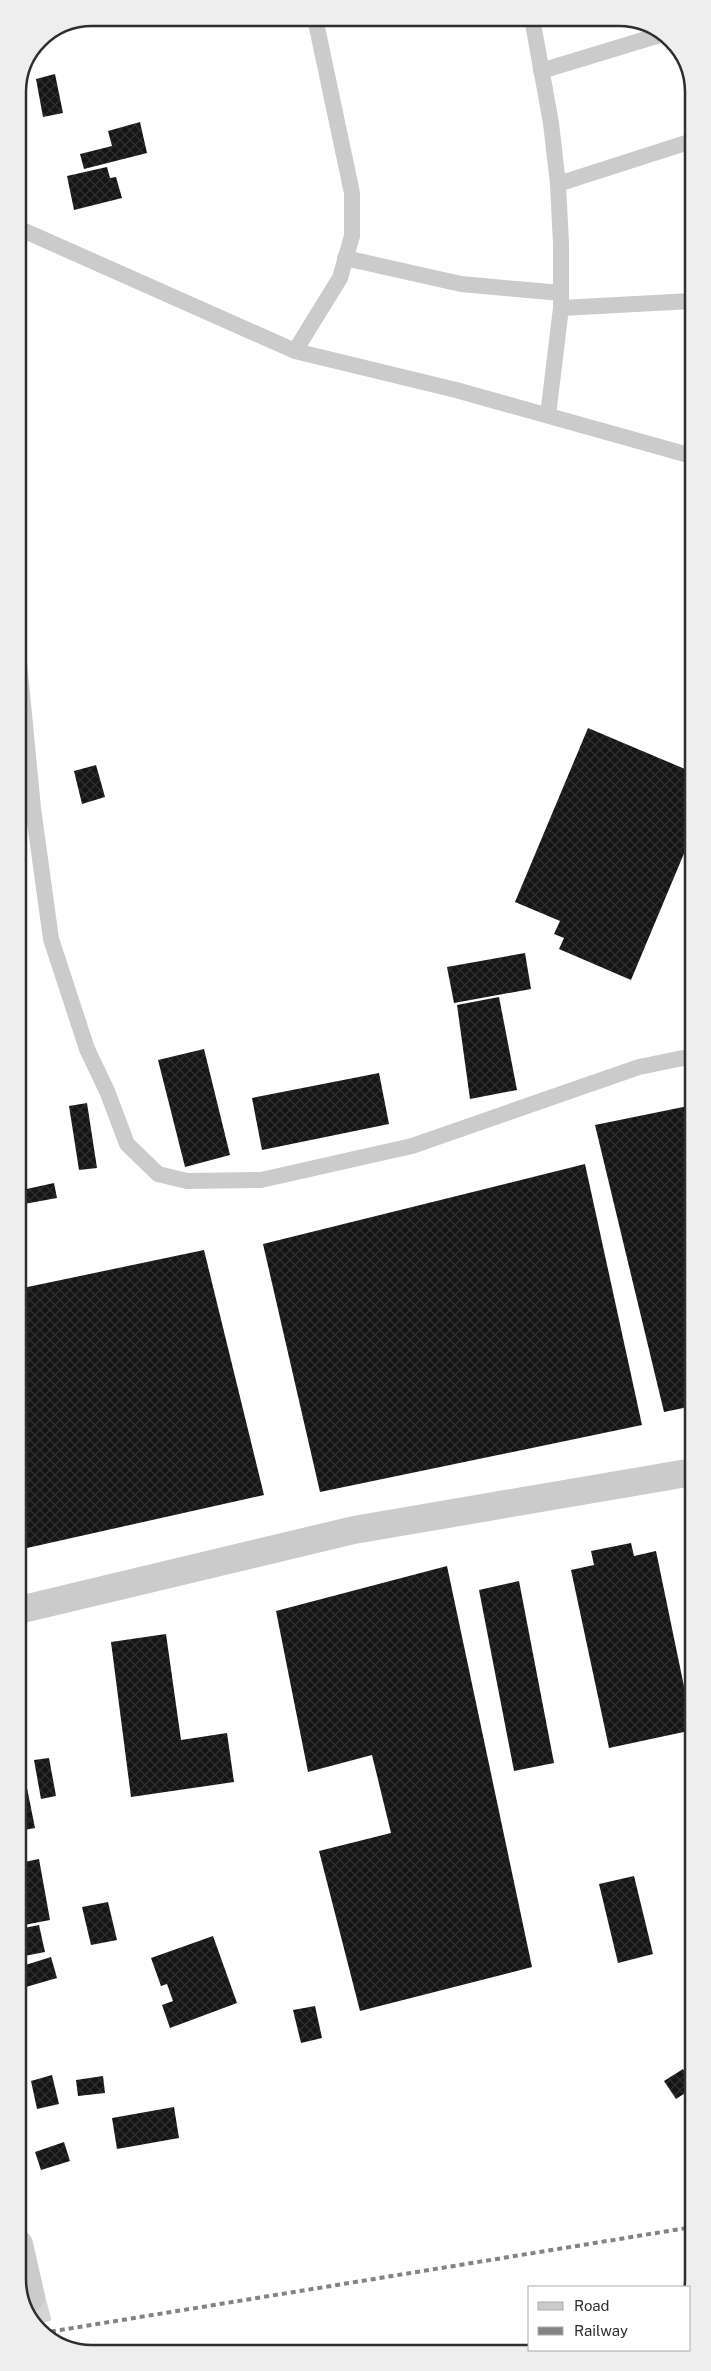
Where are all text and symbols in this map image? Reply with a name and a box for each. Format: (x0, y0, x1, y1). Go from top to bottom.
legend (528, 2286, 691, 2351)
text: Road (574, 2297, 610, 2314)
text: Railway (574, 2322, 628, 2339)

